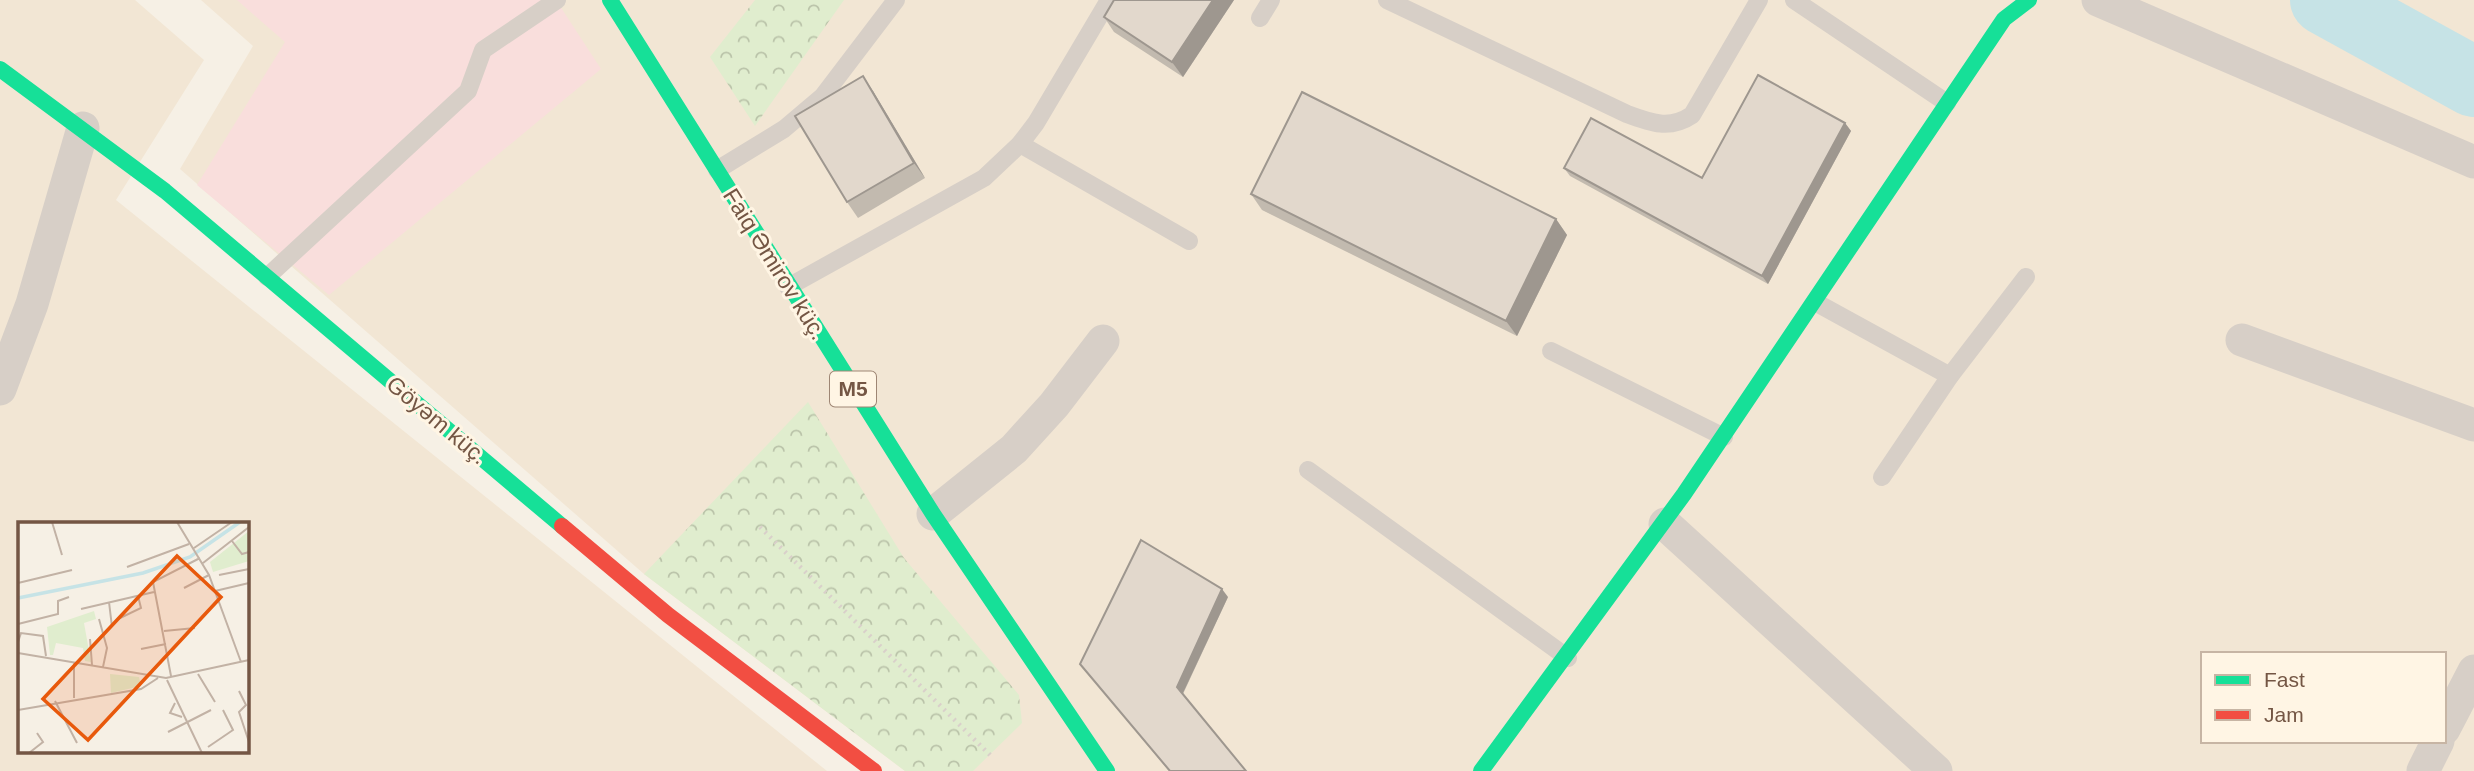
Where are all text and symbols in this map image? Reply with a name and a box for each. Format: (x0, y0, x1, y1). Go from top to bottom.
street label: Faiq Əmirov küç. (718, 184, 832, 344)
street label: Göyəm küç. (382, 371, 492, 469)
road number: M5 (830, 372, 876, 406)
inset map (18, 522, 248, 754)
legend (2201, 652, 2446, 743)
text: Fast (2264, 668, 2305, 691)
text: Jam (2264, 703, 2304, 726)

